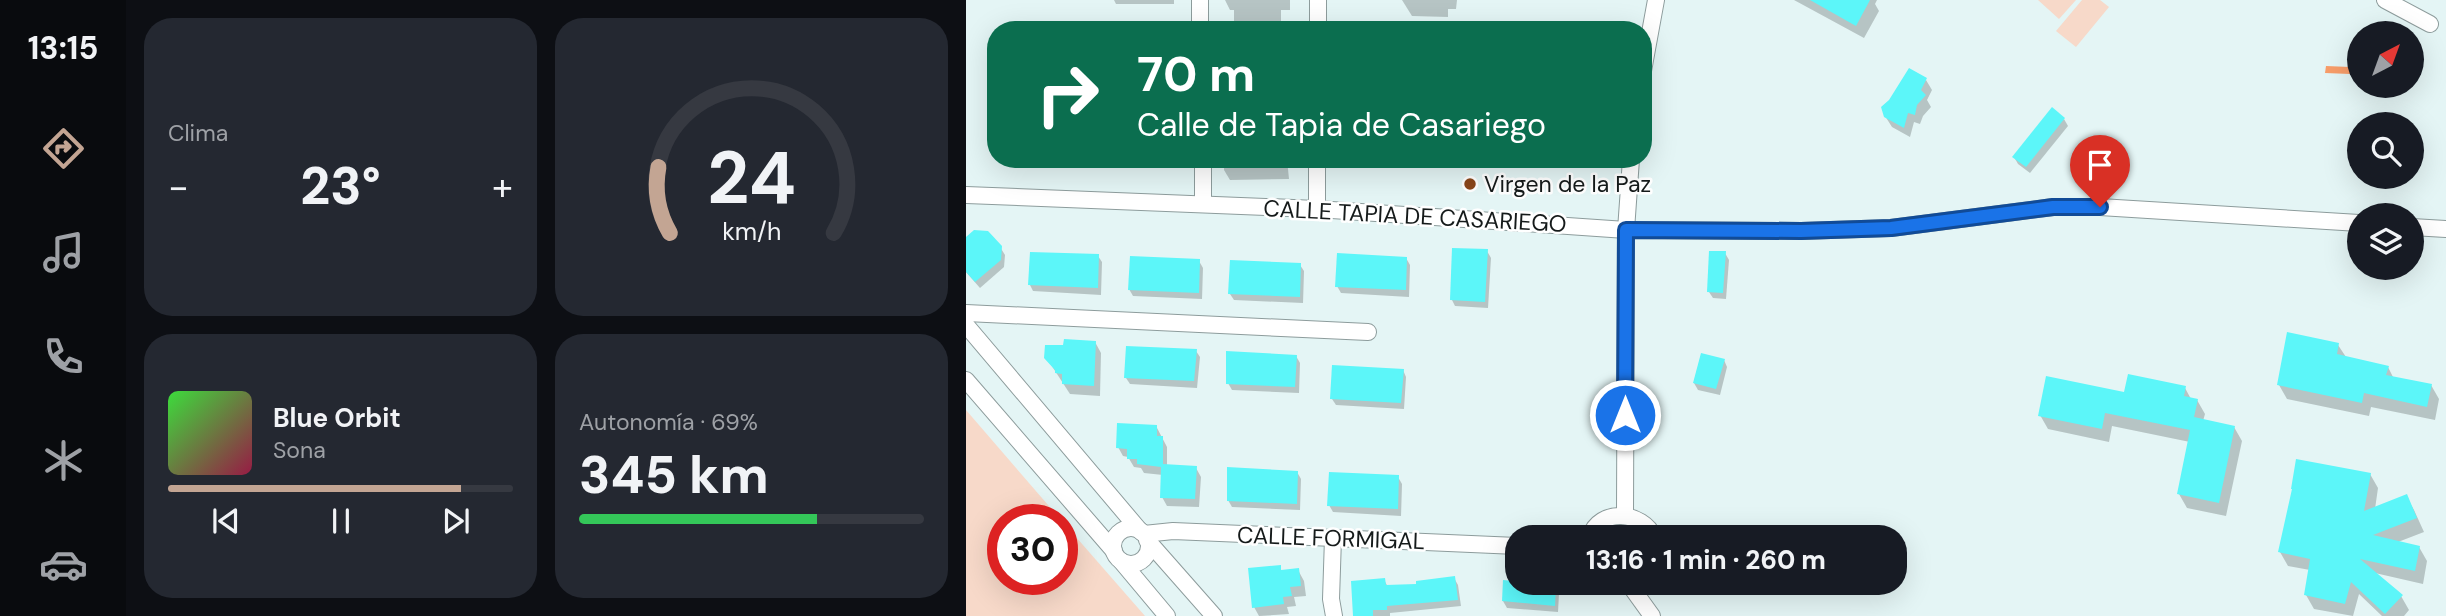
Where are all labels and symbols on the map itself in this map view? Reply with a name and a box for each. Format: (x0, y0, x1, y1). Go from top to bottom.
north arrow (2347, 21, 2424, 98)
pin (2070, 135, 2130, 207)
place label: Virgen de la Paz (1484, 169, 1651, 199)
marker: Virgen de la Paz (1462, 176, 1478, 192)
street label: CALLE TAPIA DE CASARIEGO (1263, 193, 1567, 239)
position arrow (1588, 378, 1662, 452)
speed limit sign: 30 (987, 504, 1078, 595)
street label: CALLE FORMIGAL (1237, 520, 1425, 556)

